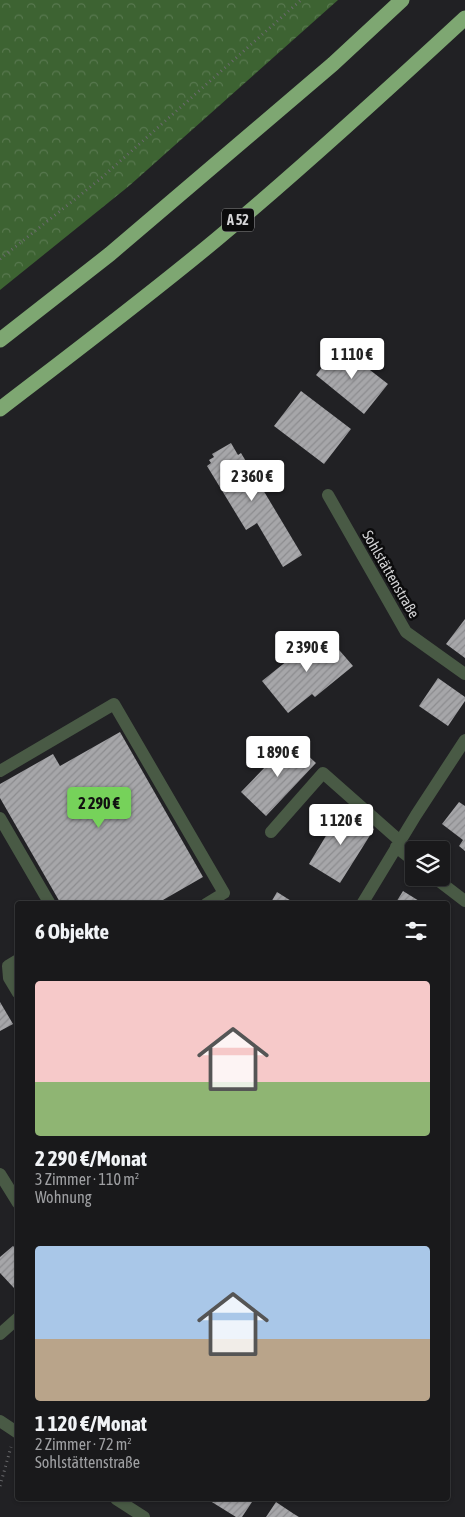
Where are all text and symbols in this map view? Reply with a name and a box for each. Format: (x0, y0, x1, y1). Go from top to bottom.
road number: A 52 (222, 208, 254, 232)
pin: 1 110 € (306, 338, 398, 380)
text: 1 110 € (331, 345, 373, 363)
pin: 2 360 € (206, 460, 298, 502)
text: 2 360 € (231, 467, 273, 485)
street label: Sohlstättenstraße (359, 527, 423, 621)
pin: 2 390 € (261, 630, 353, 673)
text: 2 390 € (286, 638, 328, 656)
pin: 1 890 € (232, 736, 324, 778)
text: 1 890 € (257, 743, 299, 761)
pin: 2 290 € (53, 786, 145, 829)
text: 2 290 € (78, 794, 120, 812)
pin: 1 120 € (295, 804, 387, 846)
text: 1 120 € (320, 811, 362, 829)
map controls (405, 841, 450, 886)
button: layers (405, 841, 450, 886)
icon: filters (402, 917, 430, 945)
text: 6 Objekte (35, 919, 109, 943)
icon: home (188, 1014, 278, 1104)
text: 2 290 €/Monat (35, 1146, 147, 1170)
text: 3 Zimmer · 110 m² (35, 1170, 139, 1188)
text: Wohnung (35, 1188, 92, 1206)
icon: home (188, 1279, 278, 1369)
text: 1 120 €/Monat (35, 1411, 147, 1435)
text: 2 Zimmer · 72 m² (35, 1435, 132, 1453)
text: Sohlstättenstraße (35, 1453, 140, 1471)

